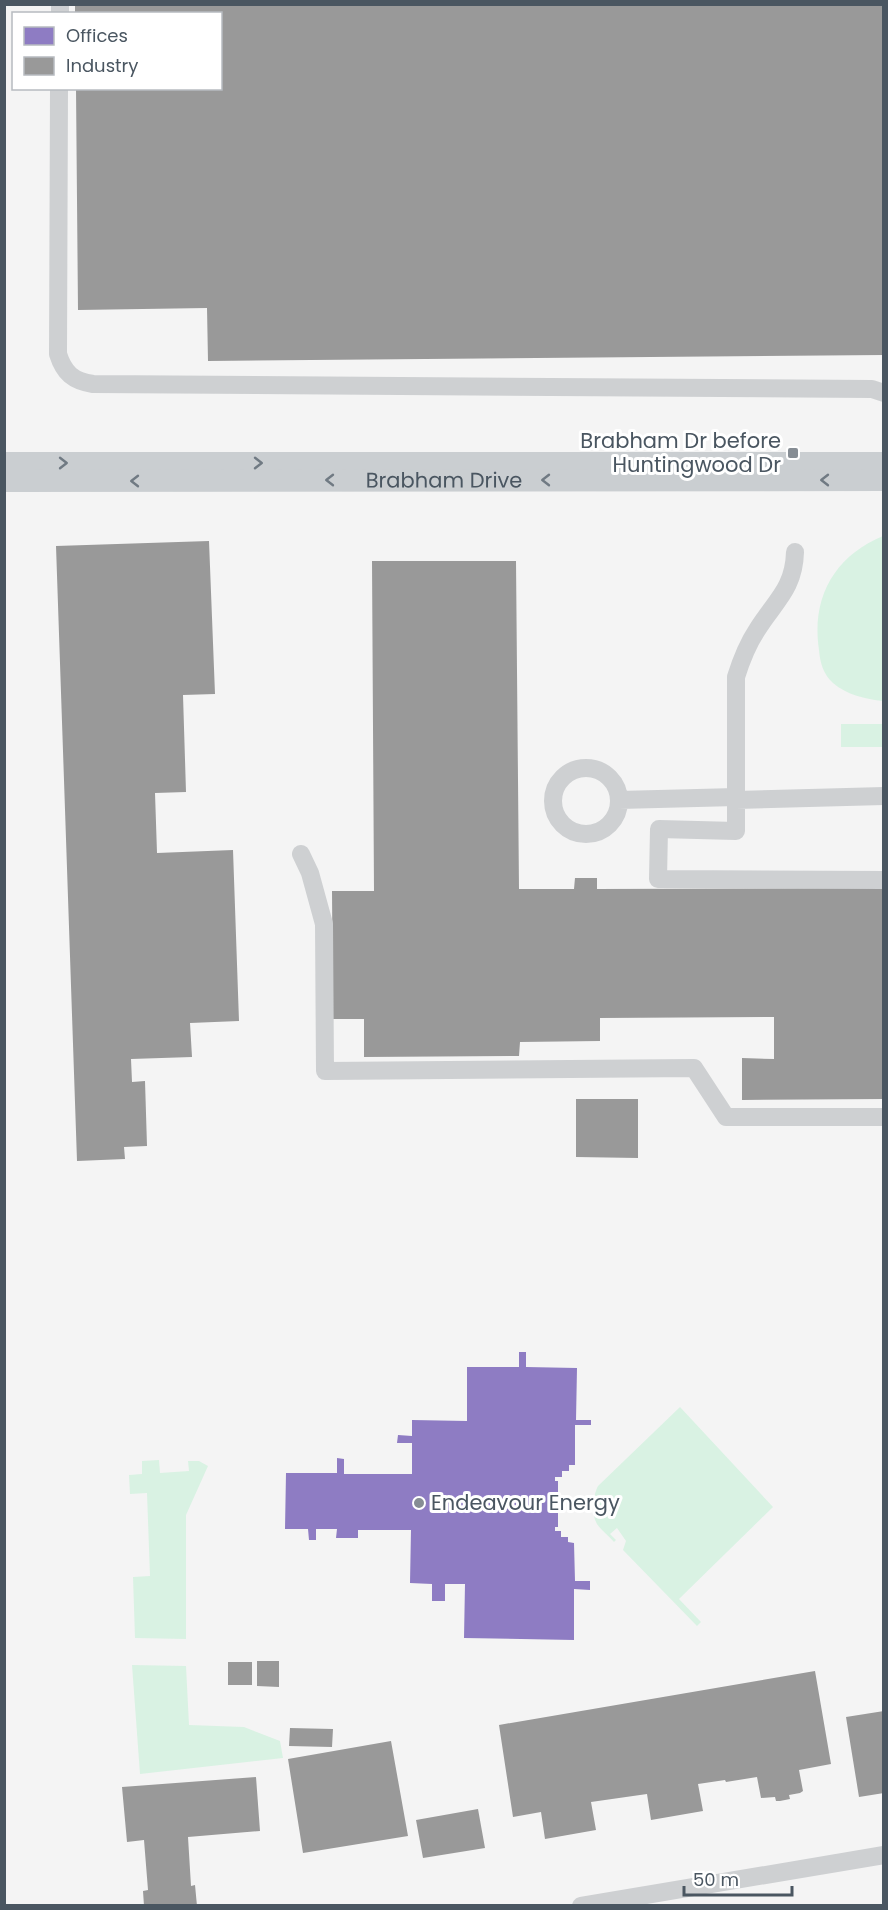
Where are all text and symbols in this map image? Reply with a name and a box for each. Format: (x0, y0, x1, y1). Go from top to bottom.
legend (12, 12, 222, 90)
text: Offices (66, 23, 128, 48)
text: Industry (66, 53, 138, 78)
place label: Brabham Dr before Huntingwood Dr (580, 426, 781, 479)
marker: Brabham Dr before Huntingwood Dr (786, 446, 800, 460)
one-way arrow (58, 457, 67, 469)
one-way arrow (253, 457, 262, 469)
street label: Brabham Drive (366, 465, 522, 495)
one-way arrow (326, 474, 335, 486)
one-way arrow (542, 474, 551, 486)
one-way arrow (821, 474, 830, 486)
one-way arrow (131, 475, 140, 487)
place label: Endeavour Energy (431, 1488, 620, 1517)
marker: Endeavour Energy (412, 1496, 426, 1510)
scale bar (684, 1859, 792, 1897)
text: 50 m (693, 1867, 739, 1892)

